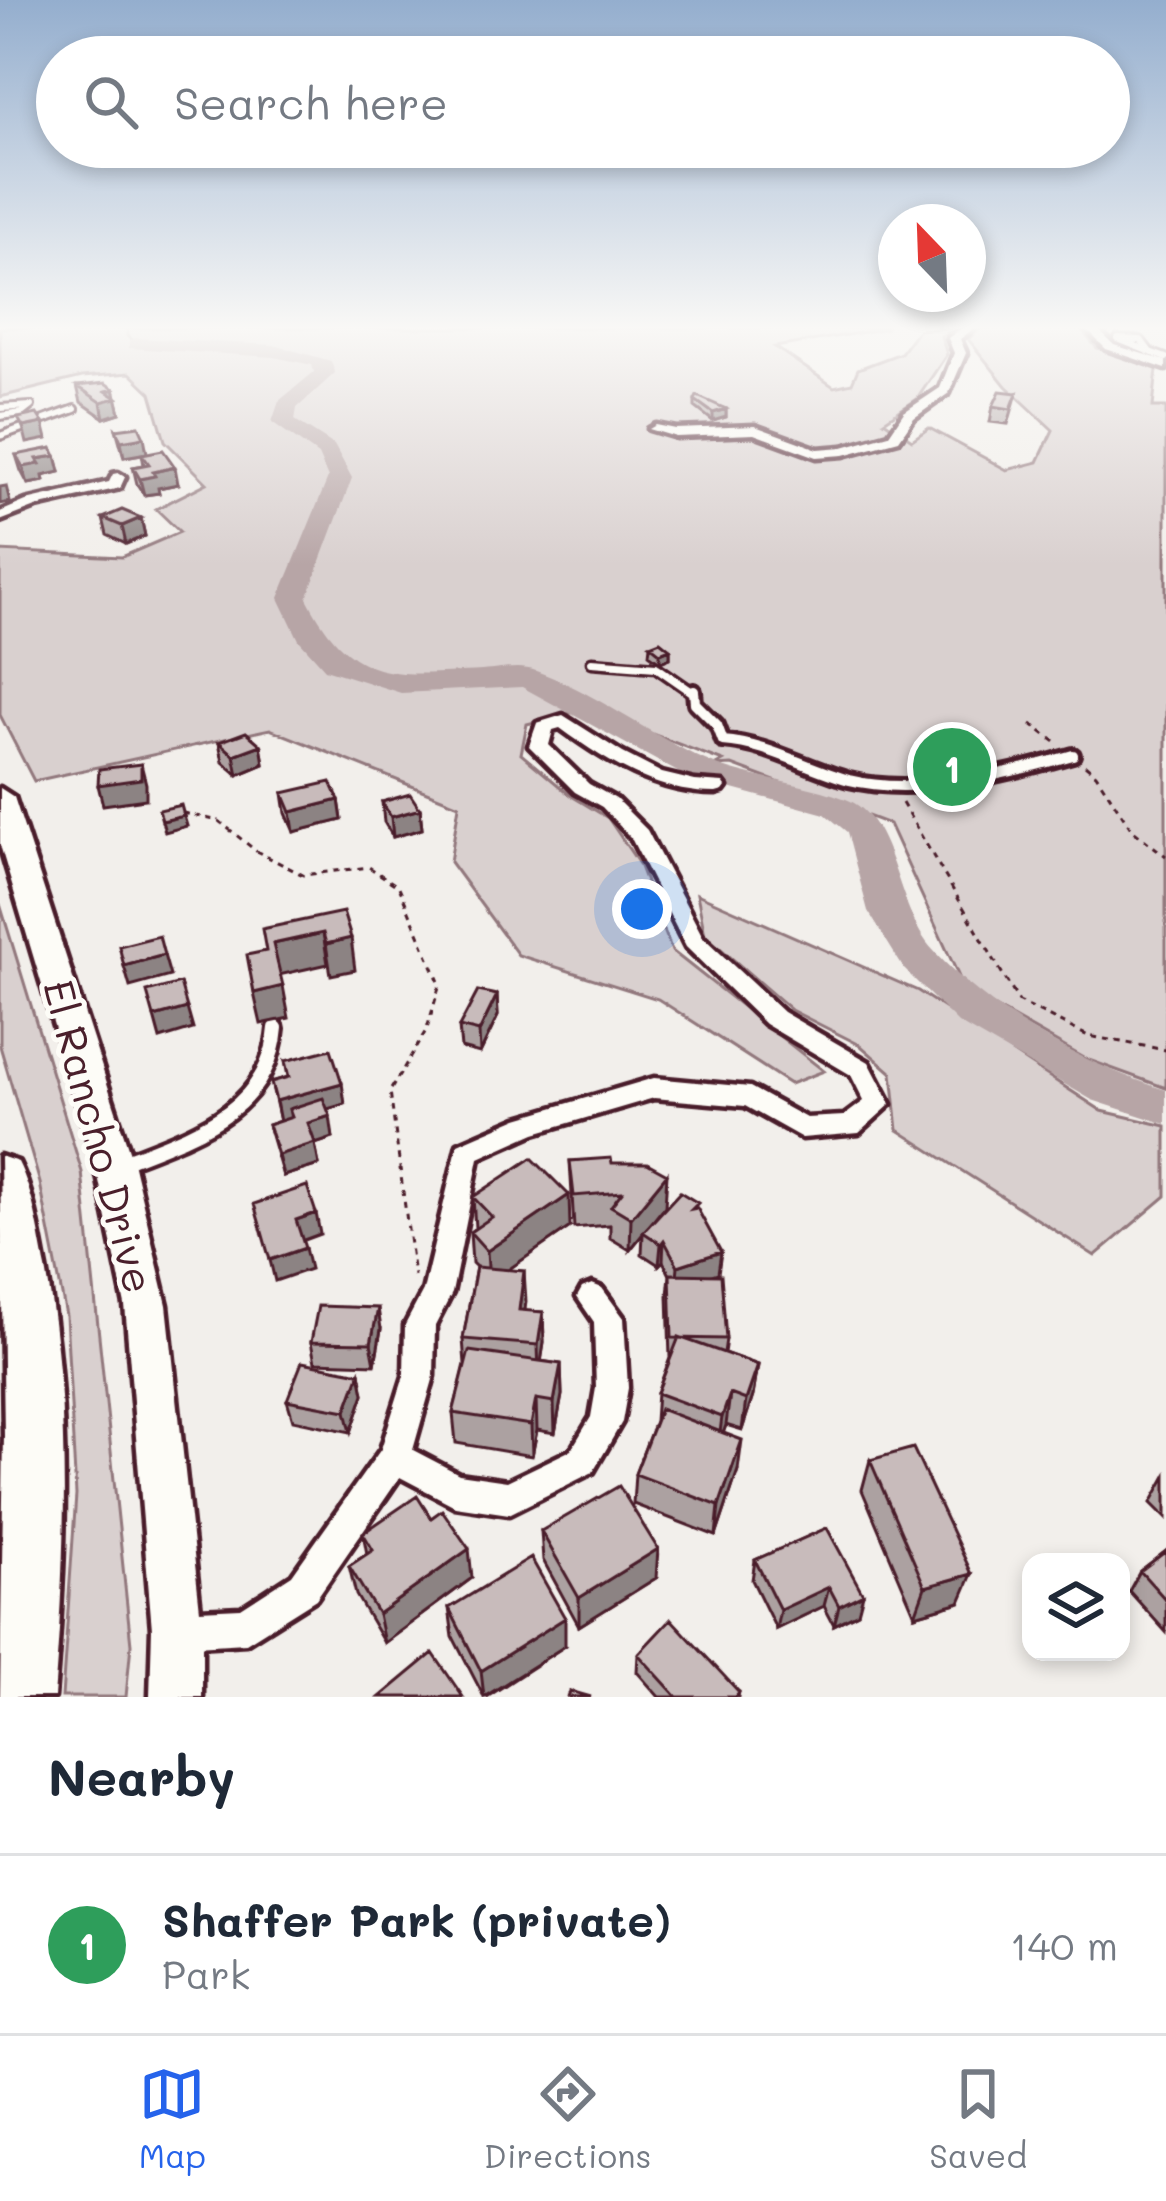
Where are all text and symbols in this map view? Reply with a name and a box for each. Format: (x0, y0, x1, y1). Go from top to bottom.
search box (36, 36, 1130, 168)
icon: search (78, 69, 144, 135)
text: Search here (174, 73, 448, 131)
north arrow (878, 204, 986, 312)
pin: 1 (913, 722, 991, 812)
your location (612, 879, 672, 939)
street label: El Rancho Drive (32, 973, 168, 1299)
map controls (1022, 1553, 1130, 1661)
button: layers (1022, 1553, 1130, 1661)
text: Nearby (48, 1742, 235, 1809)
text: Shaffer Park (private) (162, 1890, 671, 1948)
text: 1 (78, 1919, 96, 1970)
text: 140 m (1010, 1919, 1118, 1970)
text: Park (162, 1948, 250, 1999)
tab: Map (139, 2061, 206, 2176)
tab: Directions (484, 2061, 651, 2176)
tab: Saved (929, 2061, 1027, 2176)

